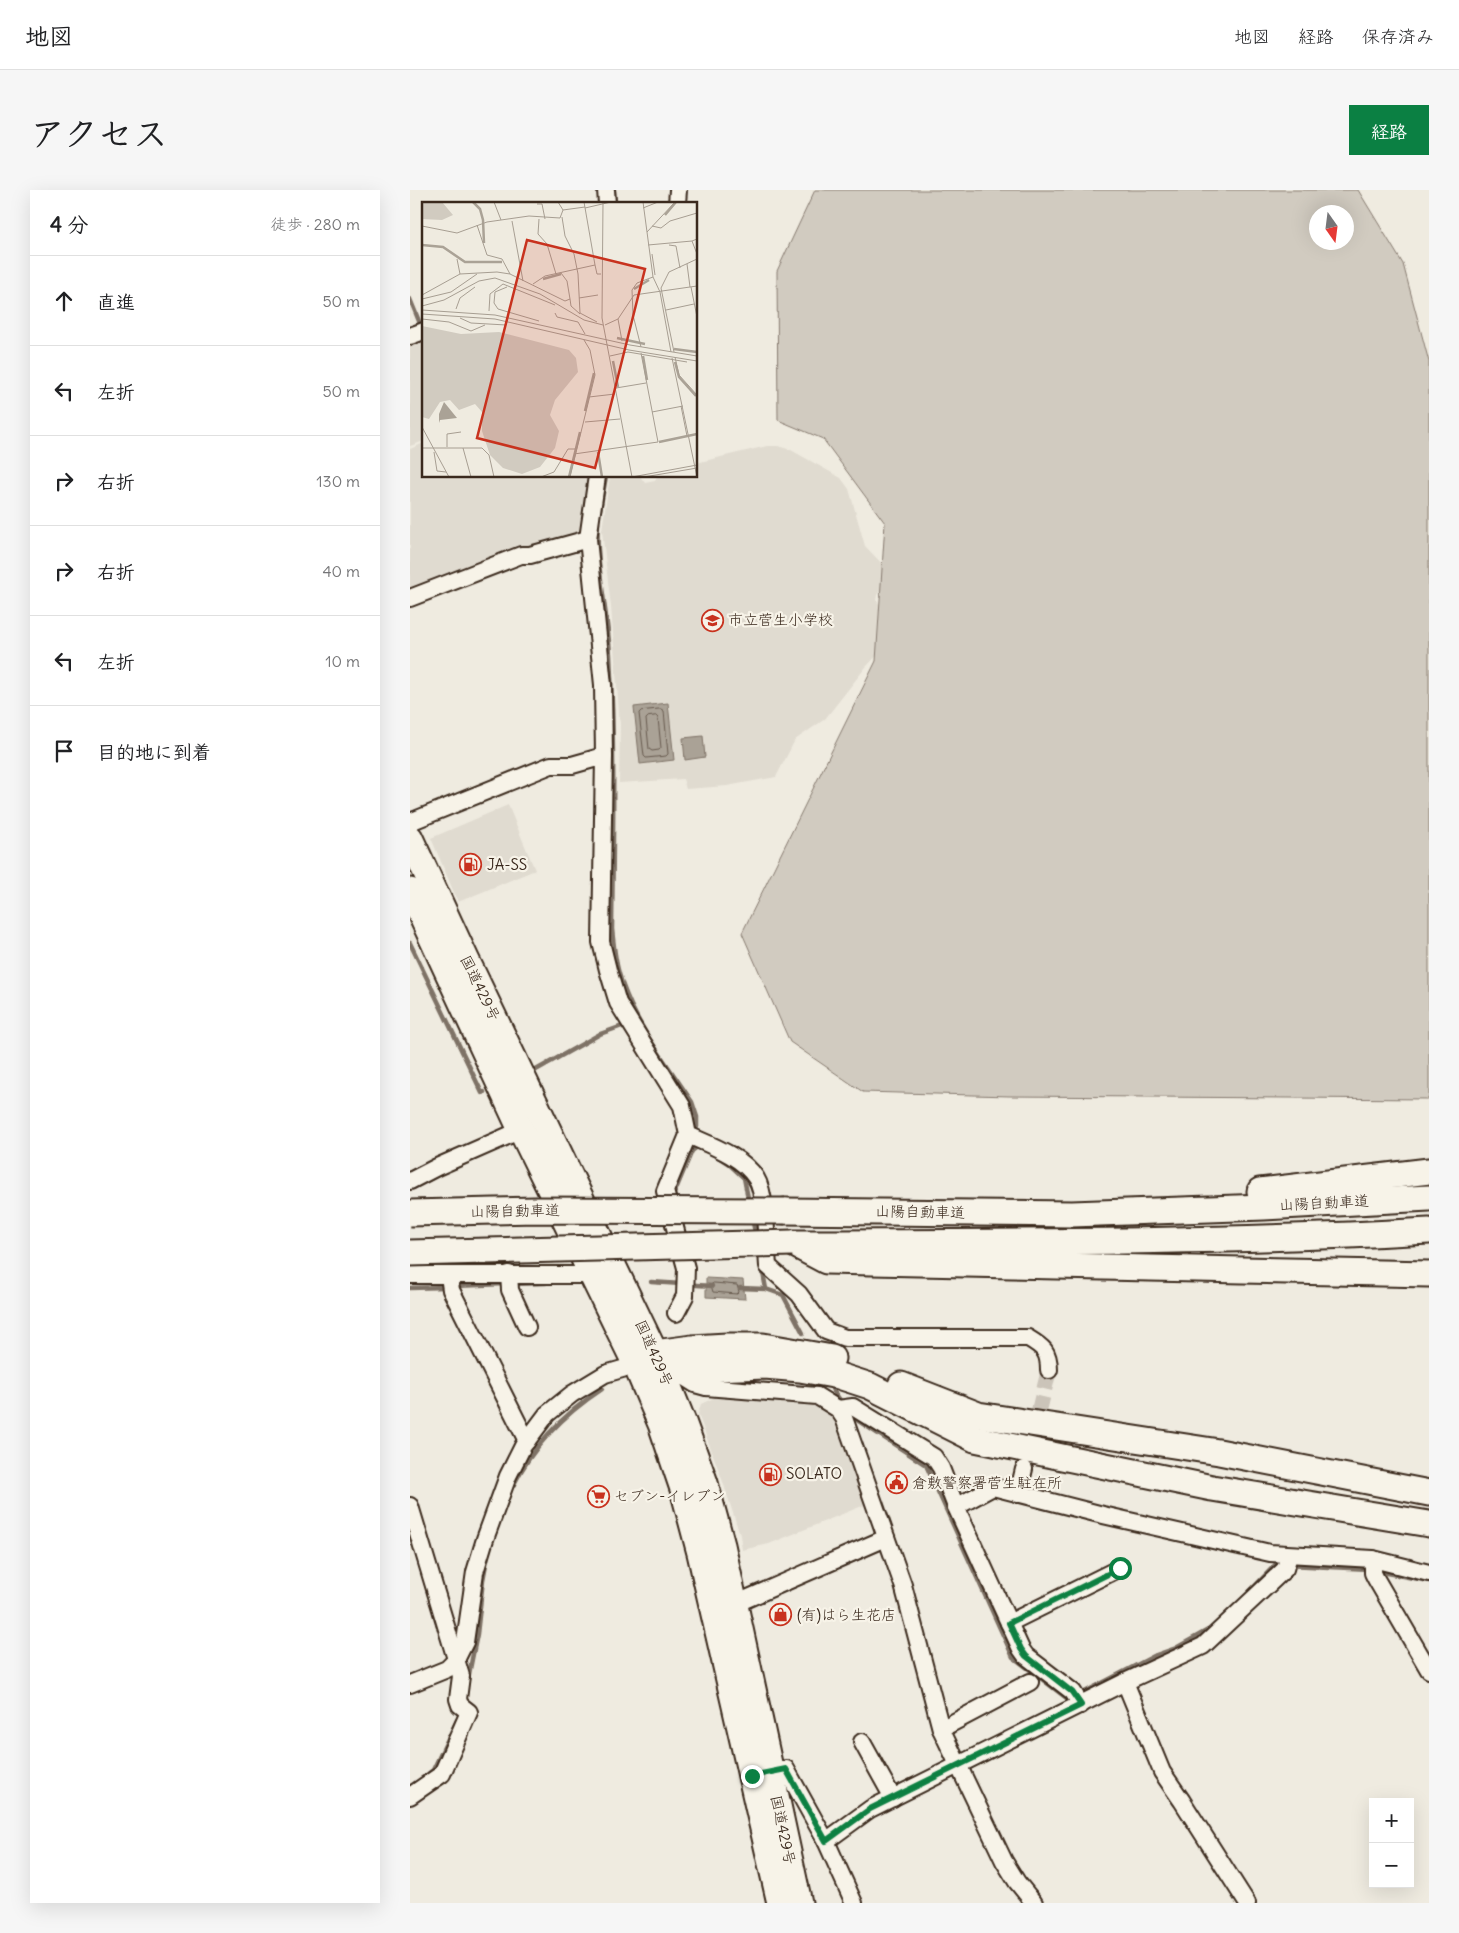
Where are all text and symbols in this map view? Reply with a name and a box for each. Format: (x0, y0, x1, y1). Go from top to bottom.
text: 地図 (25, 21, 73, 51)
text: 地図 (1234, 25, 1270, 48)
text: 経路 (1298, 25, 1334, 48)
text: 保存済み (1362, 25, 1434, 48)
button: 経路 (1349, 105, 1429, 155)
text: アクセス (30, 111, 168, 155)
inset map (422, 202, 698, 478)
north arrow (1309, 205, 1354, 250)
text: 4 分 (50, 211, 88, 238)
text: 徒歩 · 280 m (270, 214, 360, 234)
icon: ahead (50, 287, 78, 315)
text: 直進 (97, 290, 135, 314)
text: 50 m (322, 291, 360, 311)
icon: left (50, 377, 78, 405)
text: 左折 (97, 380, 135, 404)
text: 50 m (322, 381, 360, 401)
icon: right (50, 467, 78, 495)
text: 右折 (97, 470, 135, 494)
text: 130 m (316, 471, 360, 491)
icon: right (50, 557, 78, 585)
text: 右折 (97, 560, 135, 584)
text: 40 m (322, 561, 360, 581)
school or university icon: 市立菅生小学校 (700, 608, 724, 632)
place label: 市立菅生小学校 (728, 610, 833, 629)
icon: left (50, 647, 78, 675)
text: 左折 (97, 650, 135, 674)
text: 10 m (325, 651, 360, 671)
icon: arrive (50, 737, 78, 765)
text: 目的地に到着 (97, 740, 211, 764)
fuel station icon: JA-SS (459, 853, 483, 877)
place label: JA-SS (487, 855, 527, 874)
street label: 国道429号 (456, 952, 504, 1024)
street label: 山陽自動車道 (1279, 1191, 1369, 1214)
street label: 山陽自動車道 (470, 1200, 560, 1221)
street label: 山陽自動車道 (875, 1201, 965, 1222)
street label: 国道429号 (631, 1317, 677, 1389)
fuel station icon: SOLATO (758, 1462, 782, 1486)
place label: SOLATO (786, 1464, 842, 1483)
public building icon: 倉敷警察署菅生駐在所 (884, 1471, 908, 1495)
place label: 倉敷警察署菅生駐在所 (912, 1473, 1062, 1492)
supermarket icon: セブン-イレブン (586, 1484, 610, 1508)
place label: セブン-イレブン (614, 1486, 725, 1505)
route start (1109, 1557, 1132, 1580)
shop icon: (有)はら生花店 (769, 1603, 793, 1627)
place label: (有)はら生花店 (797, 1605, 896, 1624)
route end (741, 1765, 764, 1788)
street label: 国道429号 (767, 1793, 800, 1866)
map controls (1369, 1798, 1414, 1888)
button: + (1369, 1798, 1414, 1843)
button: − (1369, 1843, 1414, 1888)

